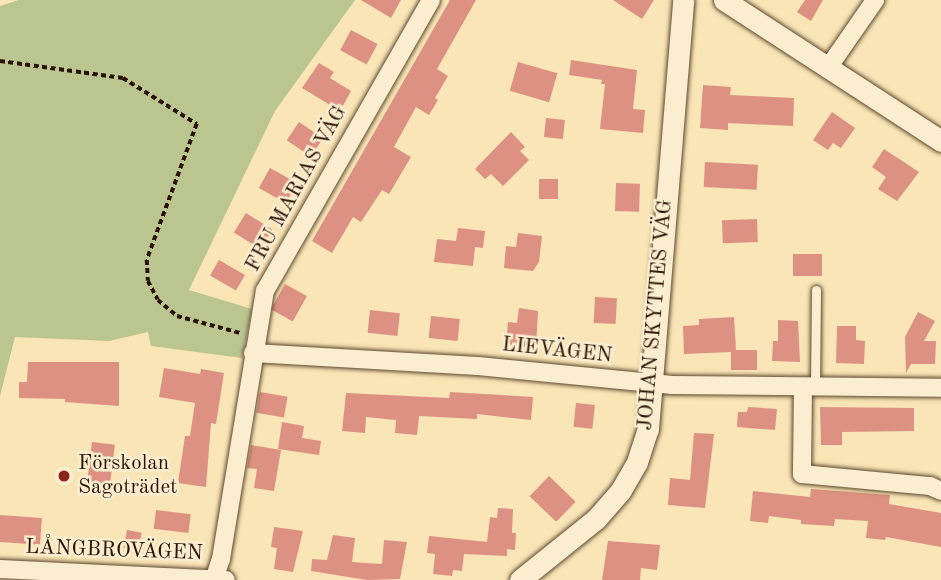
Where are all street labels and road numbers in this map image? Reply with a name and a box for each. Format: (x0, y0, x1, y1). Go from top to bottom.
street label: FRU MARIAS VÄG (241, 102, 353, 276)
street label: JOHAN SKYTTES VÄG (633, 199, 679, 431)
street label: LIEVÄGEN (501, 333, 613, 369)
street label: LÅNGBROVÄGEN (25, 535, 203, 567)

